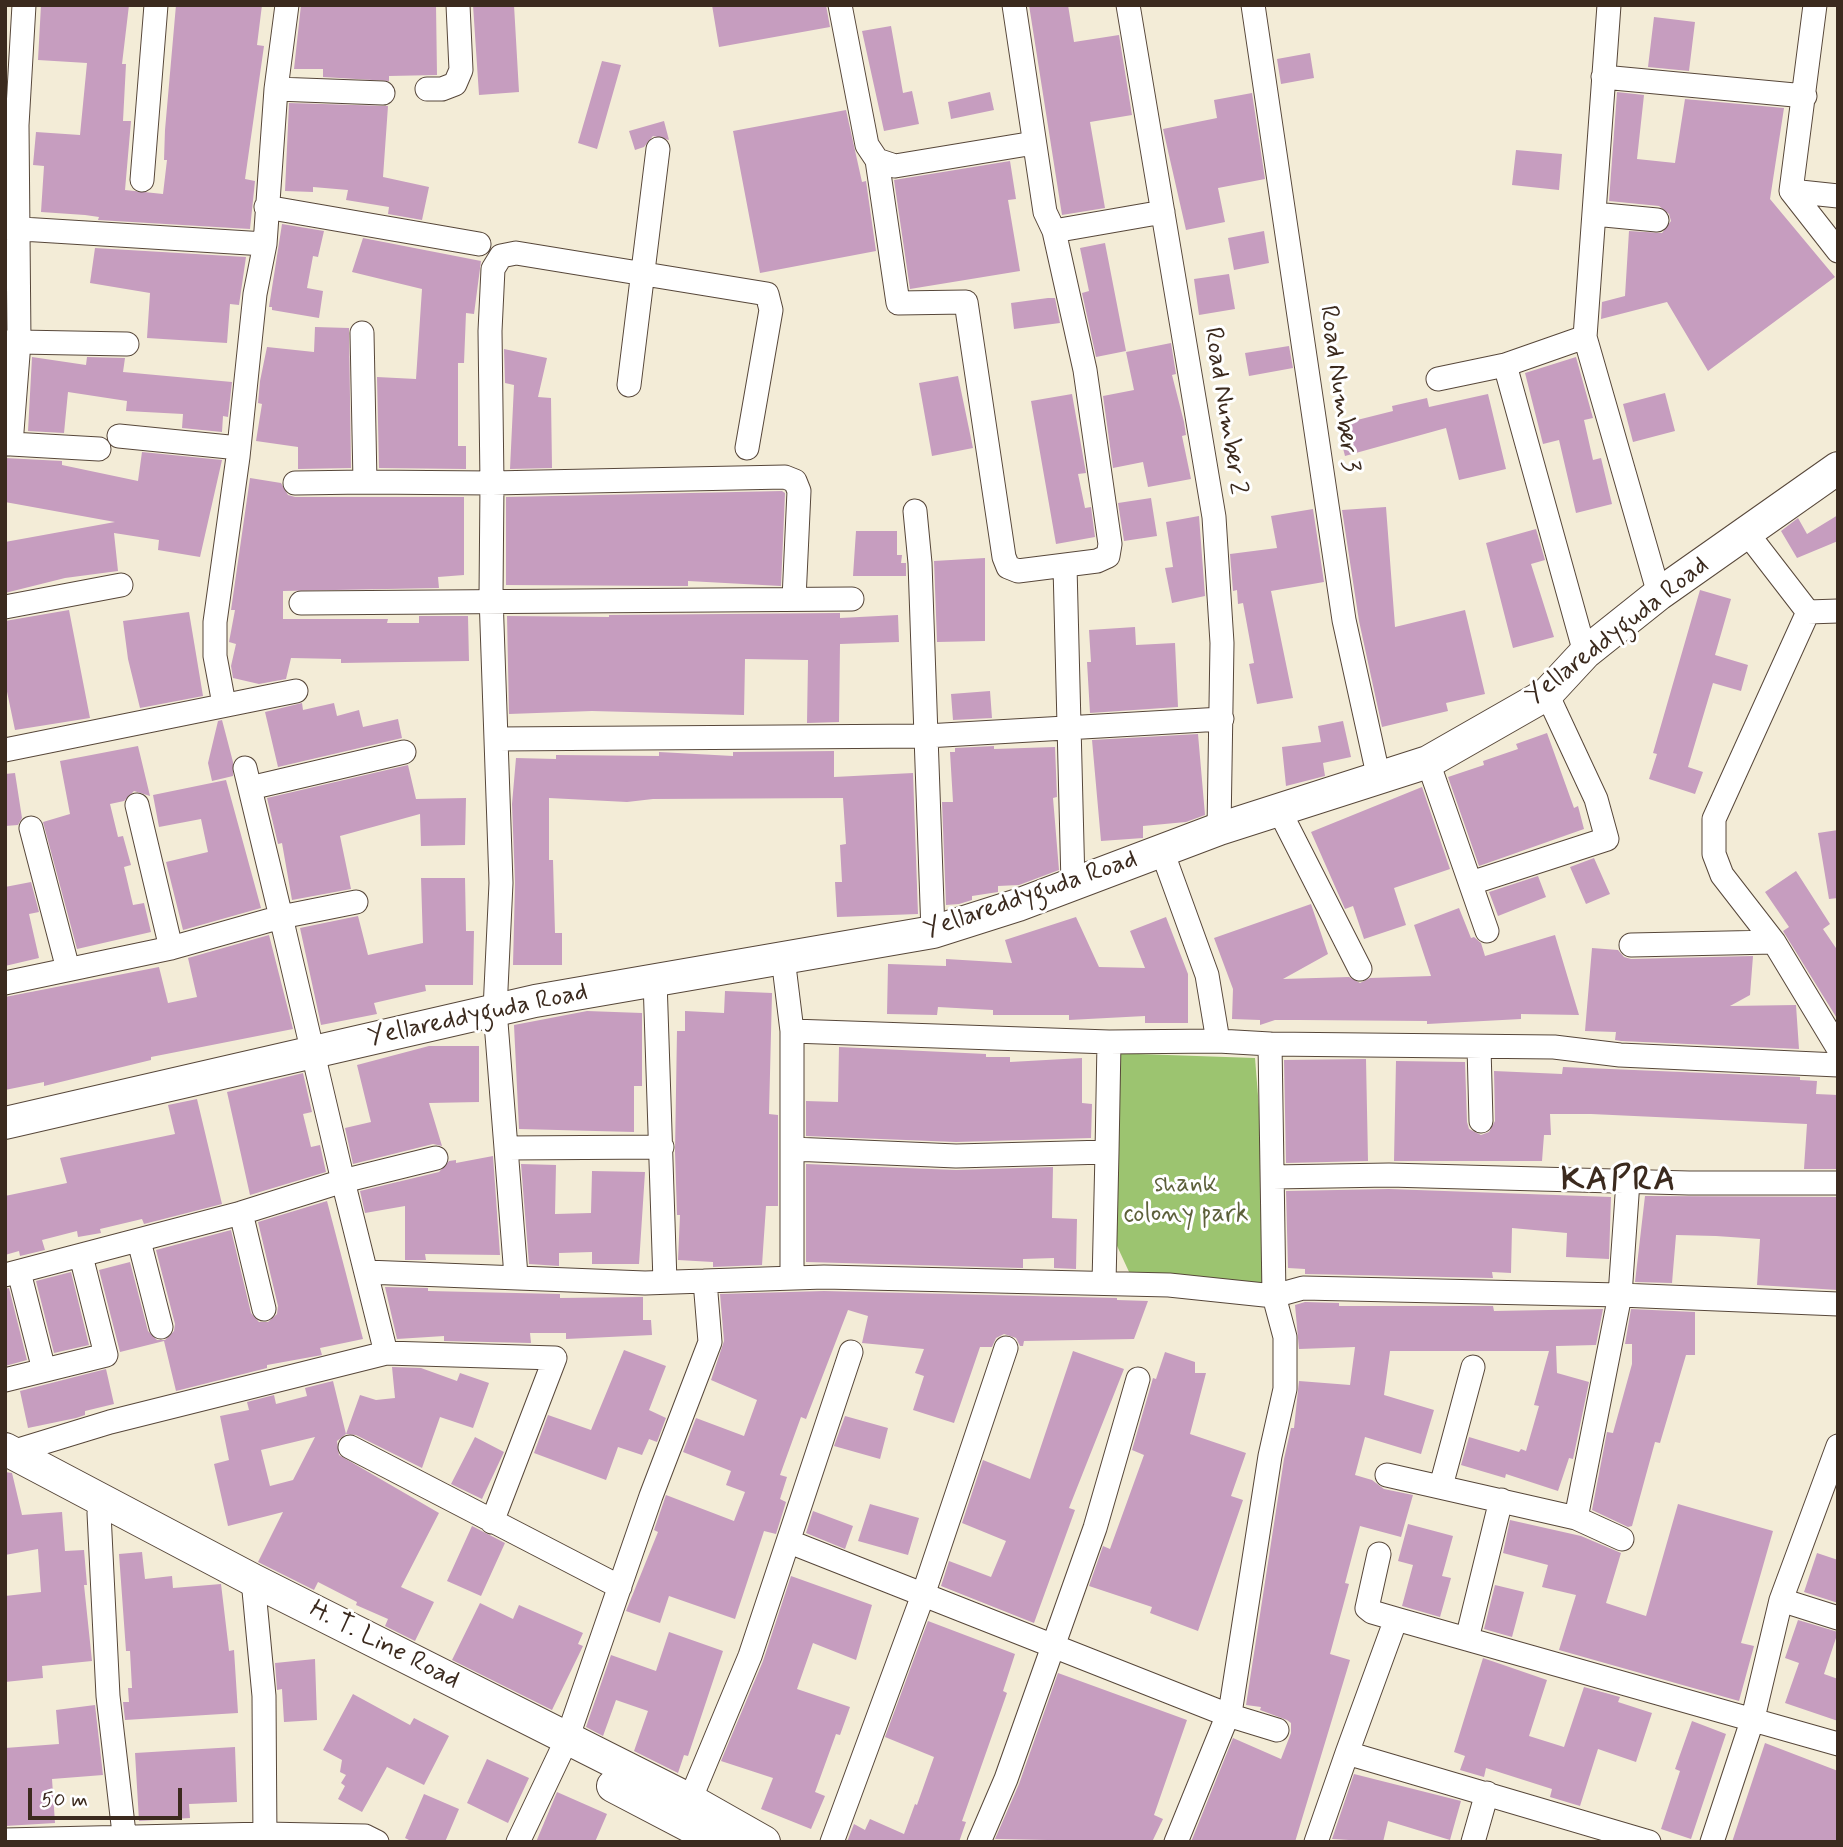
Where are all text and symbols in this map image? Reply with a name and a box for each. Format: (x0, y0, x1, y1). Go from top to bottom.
street label: Road Number 3 (1311, 304, 1365, 474)
street label: Road Number 2 (1195, 325, 1253, 497)
street label: Yellareddyguda Road (1520, 551, 1716, 713)
street label: Yellareddyguda Road (920, 845, 1142, 947)
street label: Yellareddyguda Road (365, 977, 591, 1055)
district label: KAPRA (1560, 1162, 1678, 1202)
park label: shank colony park (1123, 1170, 1249, 1232)
street label: H. T. Line Road (304, 1595, 464, 1697)
scale bar (32, 1773, 186, 1817)
text: 50 m (41, 1786, 88, 1814)

